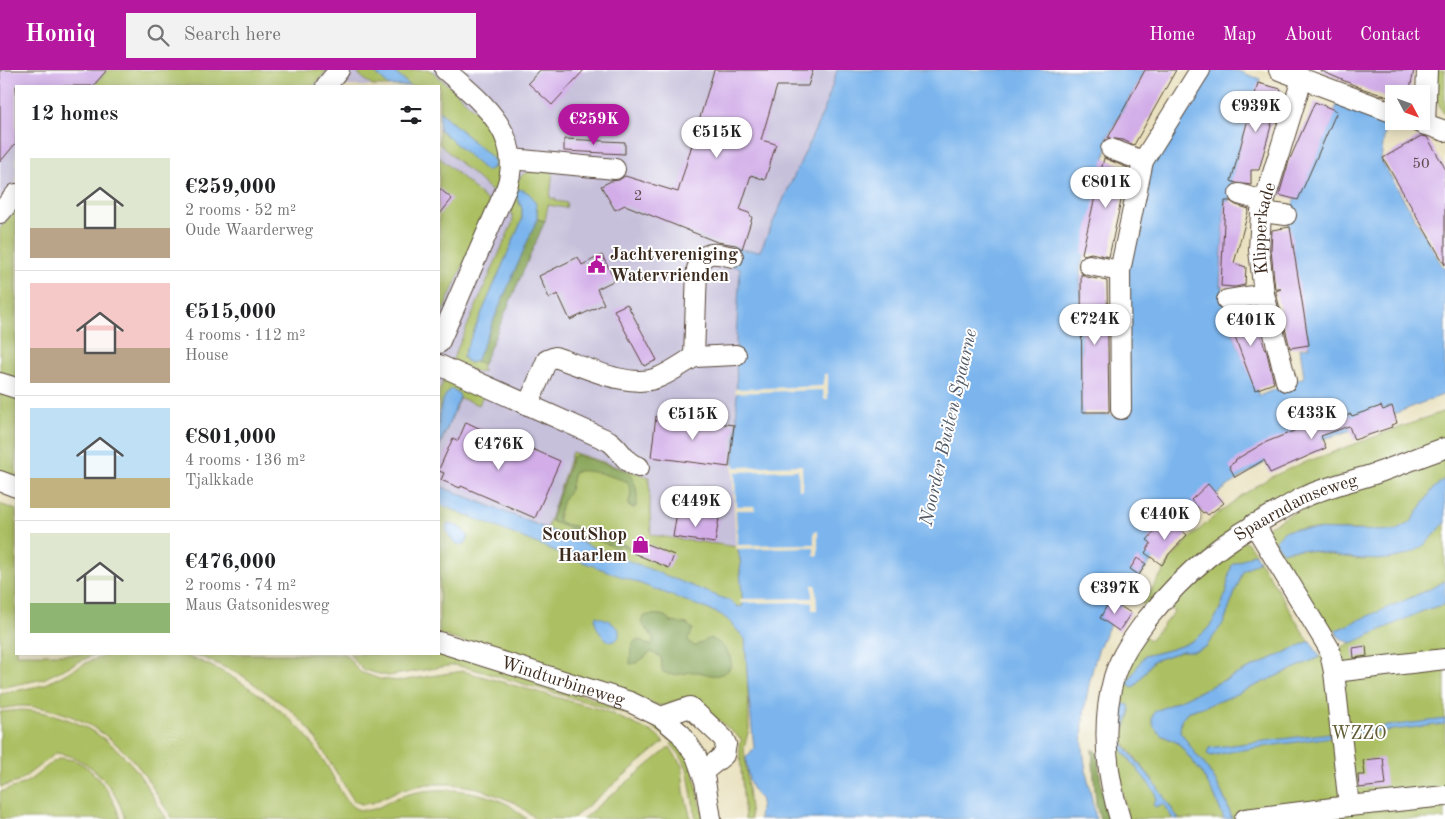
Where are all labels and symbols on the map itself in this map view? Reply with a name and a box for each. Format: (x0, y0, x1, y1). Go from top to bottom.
north arrow (1385, 85, 1430, 130)
pin: €939K (1221, 90, 1291, 133)
pin: €259K (559, 104, 629, 146)
pin: €515K (682, 116, 752, 159)
house number: 50 (1412, 157, 1430, 172)
pin: €801K (1071, 166, 1141, 209)
street label: Klipperkade (1251, 180, 1280, 276)
house number: 2 (634, 189, 642, 204)
place label: Jachtvereniging Watervrienden (610, 246, 738, 285)
public building icon: Jachtvereniging Watervrienden (586, 254, 606, 274)
pin: €724K (1060, 304, 1130, 346)
pin: €401K (1216, 304, 1286, 347)
water label: Noorder Buiten Spaarne (917, 327, 981, 529)
pin: €515K (658, 398, 728, 441)
pin: €433K (1277, 398, 1347, 440)
pin: €476K (464, 428, 534, 471)
street label: Spaarndamseweg (1231, 471, 1360, 545)
pin: €449K (661, 486, 731, 528)
pin: €440K (1130, 498, 1200, 541)
place label: ScoutShop Haarlem (542, 526, 627, 565)
shop icon: ScoutShop Haarlem (631, 534, 651, 554)
pin: €397K (1080, 572, 1150, 615)
street label: Windturbineweg (498, 654, 627, 710)
park label: WZZO (1331, 725, 1387, 743)

